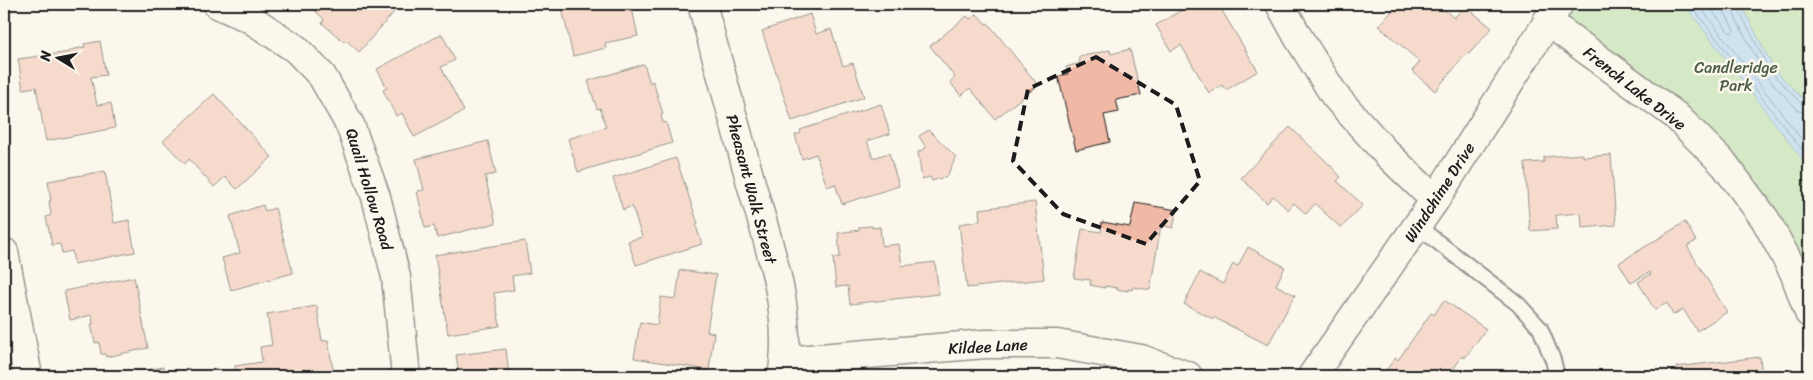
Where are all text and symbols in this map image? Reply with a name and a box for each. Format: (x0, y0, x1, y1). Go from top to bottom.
north arrow (32, 32, 82, 82)
street label: French Lake Drive (1577, 39, 1693, 138)
text: N (32, 49, 59, 64)
park label: Candleridge Park (1694, 53, 1778, 100)
street label: Pheasant Walk Street (718, 111, 786, 268)
street label: Quail Hollow Road (337, 125, 402, 255)
street label: Windchime Drive (1396, 136, 1483, 248)
street label: Kildee Lane (948, 330, 1029, 363)

